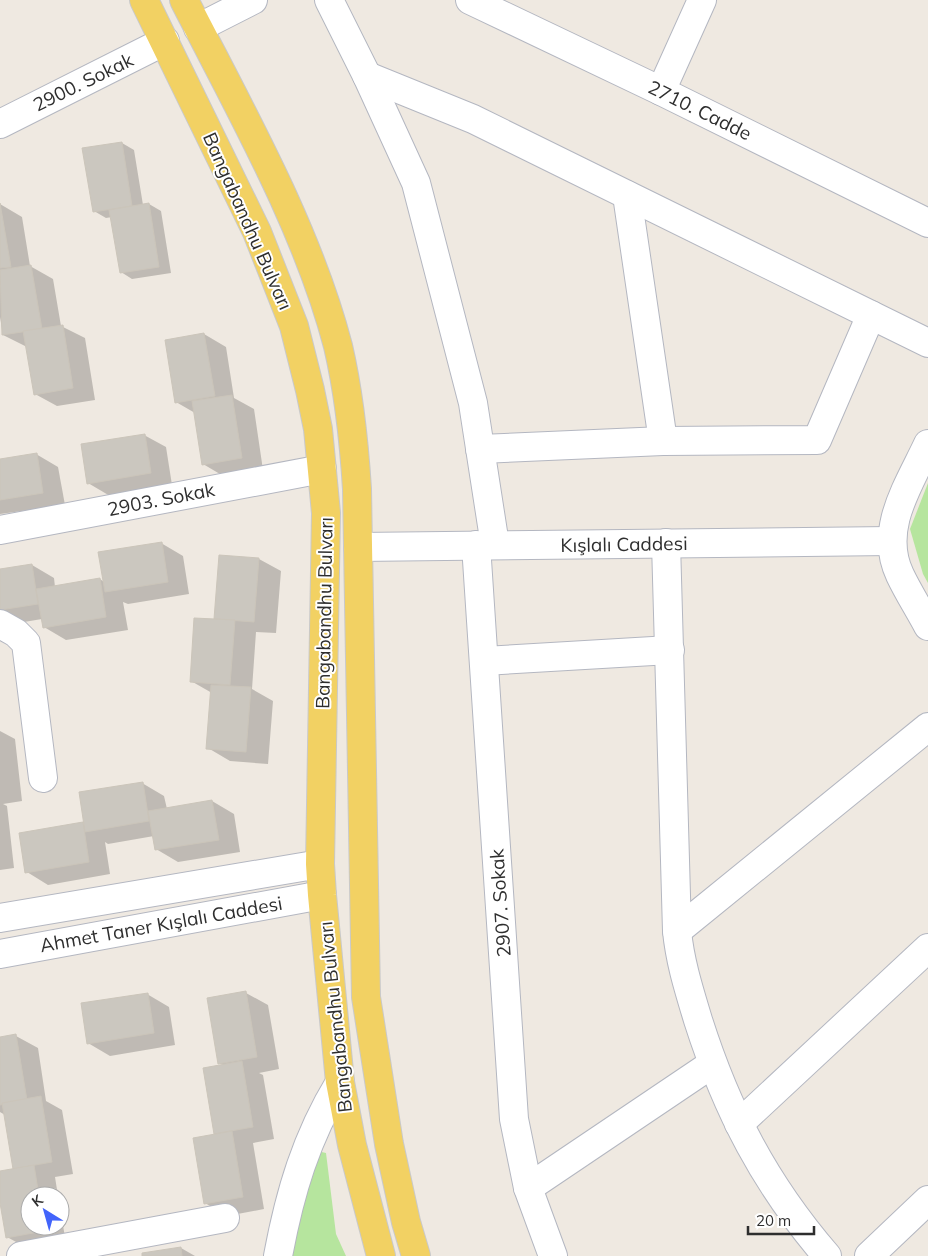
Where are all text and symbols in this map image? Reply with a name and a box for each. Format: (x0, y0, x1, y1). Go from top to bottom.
street label: 2900. Sokak (29, 47, 137, 117)
street label: 2710. Cadde (644, 75, 756, 145)
street label: Bangabandhu Bulvarı (198, 128, 298, 314)
street label: 2903. Sokak (105, 477, 217, 521)
street label: Bangabandhu Bulvarı (310, 517, 338, 709)
street label: Kışlalı Caddesi (560, 531, 688, 557)
street label: 2907. Sokak (484, 848, 516, 958)
street label: Ahmet Taner Kışlalı Caddesi (38, 891, 284, 957)
street label: Bangabandhu Bulvarı (313, 920, 357, 1114)
north arrow (20, 1186, 70, 1236)
text: K (28, 1190, 47, 1211)
scale bar (748, 1204, 814, 1236)
text: 20 m (756, 1211, 791, 1230)

